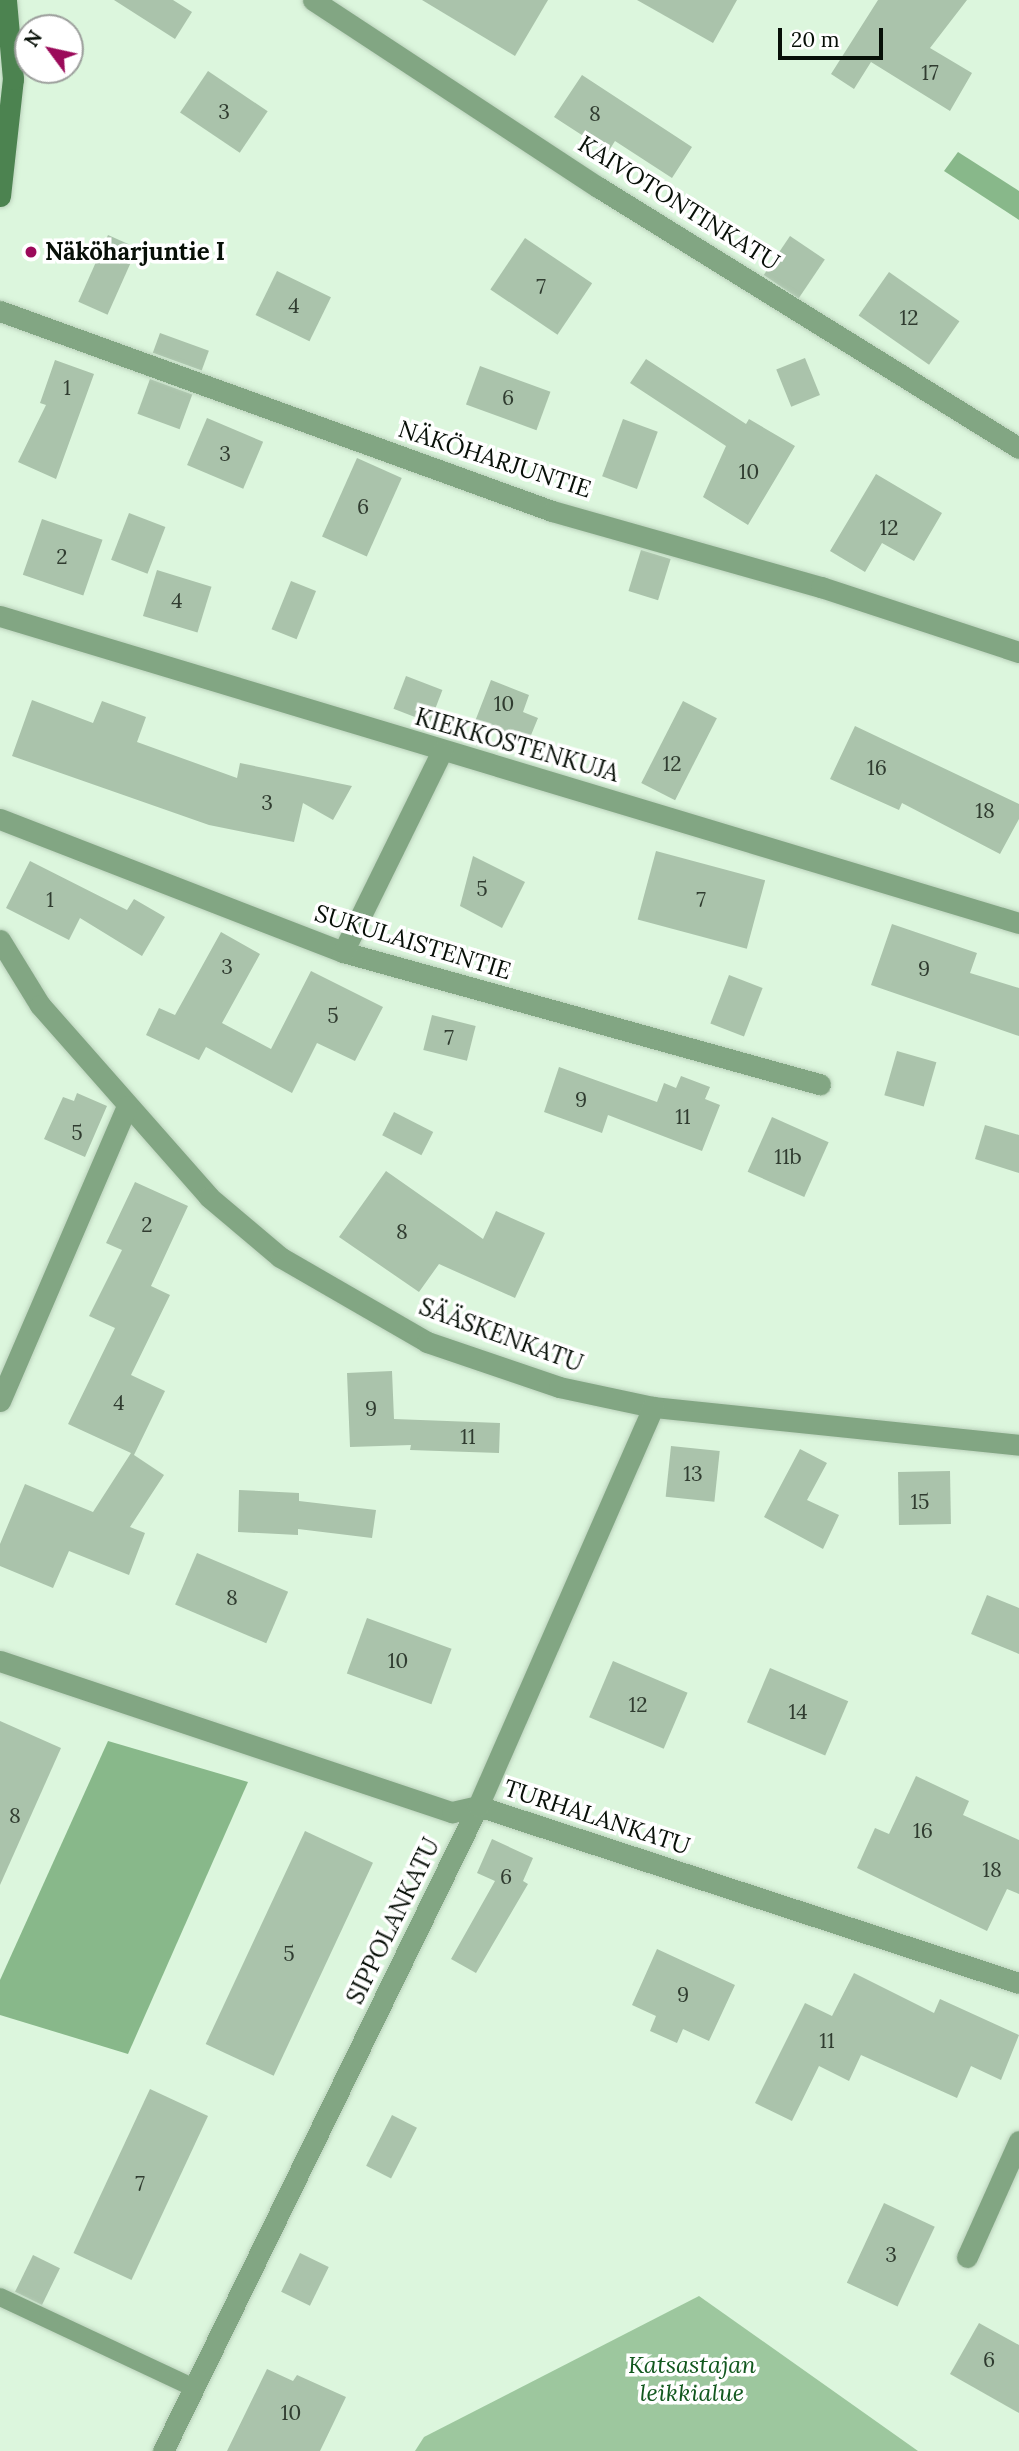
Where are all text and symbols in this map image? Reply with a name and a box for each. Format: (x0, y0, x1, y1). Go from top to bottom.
north arrow (14, 14, 84, 84)
scale bar (781, 14, 886, 58)
text: N (19, 26, 47, 51)
text: 20 m (791, 26, 840, 53)
house number: 17 (921, 60, 939, 86)
house number: 3 (218, 99, 230, 125)
house number: 8 (589, 101, 601, 127)
street label: KAIVOTONTINKATU (573, 129, 785, 277)
place label: Näköharjuntie I (45, 238, 225, 266)
marker: Näköharjuntie I (23, 244, 39, 260)
house number: 7 (536, 274, 546, 300)
house number: 4 (288, 293, 300, 319)
house number: 12 (900, 305, 918, 331)
house number: 1 (63, 375, 71, 401)
house number: 6 (502, 385, 514, 411)
street label: NÄKÖHARJUNTIE (395, 414, 595, 504)
house number: 3 (219, 441, 231, 467)
house number: 10 (739, 459, 759, 485)
house number: 6 (357, 494, 369, 520)
house number: 12 (880, 515, 898, 541)
house number: 2 (56, 544, 68, 570)
house number: 4 (171, 588, 183, 614)
house number: 10 (494, 691, 514, 717)
street label: KIEKKOSTENKUJA (412, 702, 622, 788)
house number: 12 (663, 751, 681, 777)
house number: 16 (867, 755, 887, 781)
house number: 3 (261, 790, 273, 816)
house number: 18 (975, 798, 995, 824)
house number: 5 (476, 876, 488, 902)
house number: 1 (46, 887, 54, 913)
house number: 7 (696, 887, 706, 913)
street label: SUKULAISTENTIE (311, 898, 515, 986)
house number: 3 (221, 954, 233, 980)
house number: 9 (918, 956, 930, 982)
house number: 5 (327, 1003, 339, 1029)
house number: 7 (444, 1025, 454, 1051)
house number: 9 (575, 1087, 587, 1113)
house number: 11 (675, 1104, 691, 1130)
house number: 5 (71, 1120, 83, 1146)
house number: 11b (774, 1144, 802, 1170)
house number: 2 (141, 1212, 153, 1238)
house number: 8 (396, 1219, 408, 1245)
street label: SÄÄSKENKATU (415, 1292, 587, 1378)
house number: 4 (113, 1390, 125, 1416)
house number: 9 (365, 1396, 377, 1422)
house number: 11 (460, 1424, 476, 1450)
house number: 13 (683, 1461, 703, 1487)
house number: 15 (910, 1489, 930, 1515)
house number: 8 (226, 1585, 238, 1611)
house number: 10 (388, 1648, 408, 1674)
house number: 12 (629, 1692, 647, 1718)
house number: 14 (788, 1699, 808, 1725)
street label: TURHALANKATU (500, 1773, 694, 1861)
house number: 8 (9, 1803, 21, 1829)
house number: 16 (913, 1818, 933, 1844)
street label: SIPPOLANKATU (340, 1833, 446, 2009)
house number: 18 (982, 1857, 1002, 1883)
house number: 6 (500, 1864, 512, 1890)
house number: 5 (283, 1941, 295, 1967)
house number: 9 (677, 1982, 689, 2008)
house number: 11 (819, 2028, 835, 2054)
house number: 7 (135, 2171, 145, 2197)
house number: 3 (885, 2242, 897, 2268)
house number: 6 (983, 2347, 995, 2373)
park label: Katsastajan leikkialue (628, 2351, 756, 2407)
house number: 10 (281, 2400, 301, 2426)

